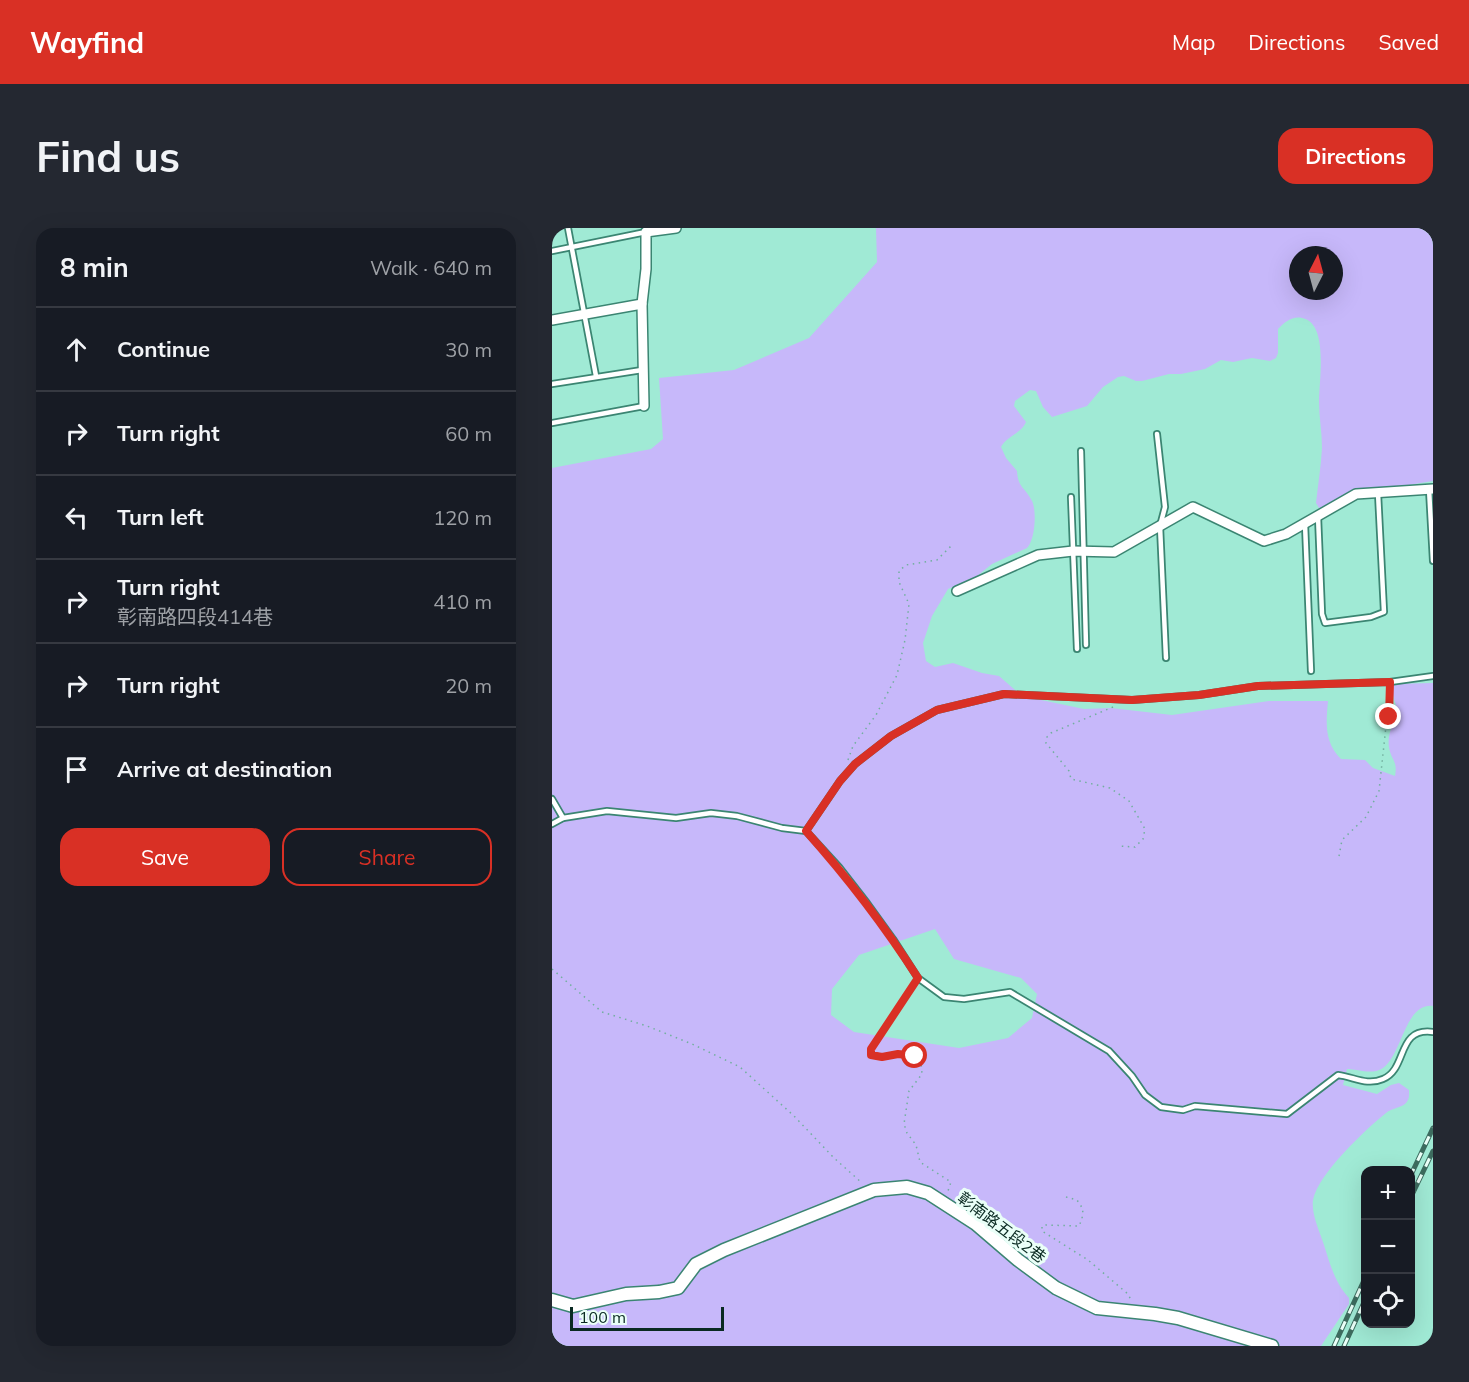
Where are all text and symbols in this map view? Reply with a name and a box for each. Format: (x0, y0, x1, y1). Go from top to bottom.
text: Wayfind (30, 25, 144, 60)
text: Map (1172, 29, 1215, 55)
text: Directions (1248, 29, 1345, 55)
text: Saved (1378, 29, 1439, 55)
button: Directions (1278, 128, 1433, 184)
text: Find us (36, 130, 180, 183)
north arrow (1289, 246, 1343, 300)
text: 8 min (60, 251, 129, 284)
text: Walk · 640 m (370, 255, 492, 280)
icon: ahead (60, 333, 93, 366)
text: Continue (117, 335, 210, 363)
text: 30 m (445, 337, 492, 362)
icon: right (60, 417, 93, 450)
text: Turn right (117, 419, 220, 447)
text: 60 m (445, 421, 492, 446)
icon: left (60, 501, 93, 534)
text: Turn left (117, 503, 204, 531)
text: 120 m (433, 505, 492, 530)
text: Turn right (117, 573, 220, 601)
icon: right (60, 585, 93, 618)
text: 410 m (433, 589, 492, 614)
text: 彰南路四段414巷 (117, 604, 273, 629)
icon: right (60, 669, 93, 702)
text: Turn right (117, 671, 220, 699)
text: 20 m (445, 673, 492, 698)
route end (1375, 703, 1401, 729)
icon: arrive (60, 753, 93, 786)
text: Arrive at destination (117, 755, 332, 783)
button: Save (60, 828, 270, 886)
button: Share (282, 828, 492, 886)
route start (901, 1042, 927, 1068)
map controls (1361, 1166, 1415, 1328)
button: + (1361, 1166, 1415, 1220)
street label: 彰南路五段2巷 (954, 1187, 1050, 1267)
button: − (1361, 1220, 1415, 1274)
button: locate (1361, 1274, 1415, 1328)
scale bar (570, 1304, 724, 1332)
text: 100 m (579, 1307, 626, 1327)

